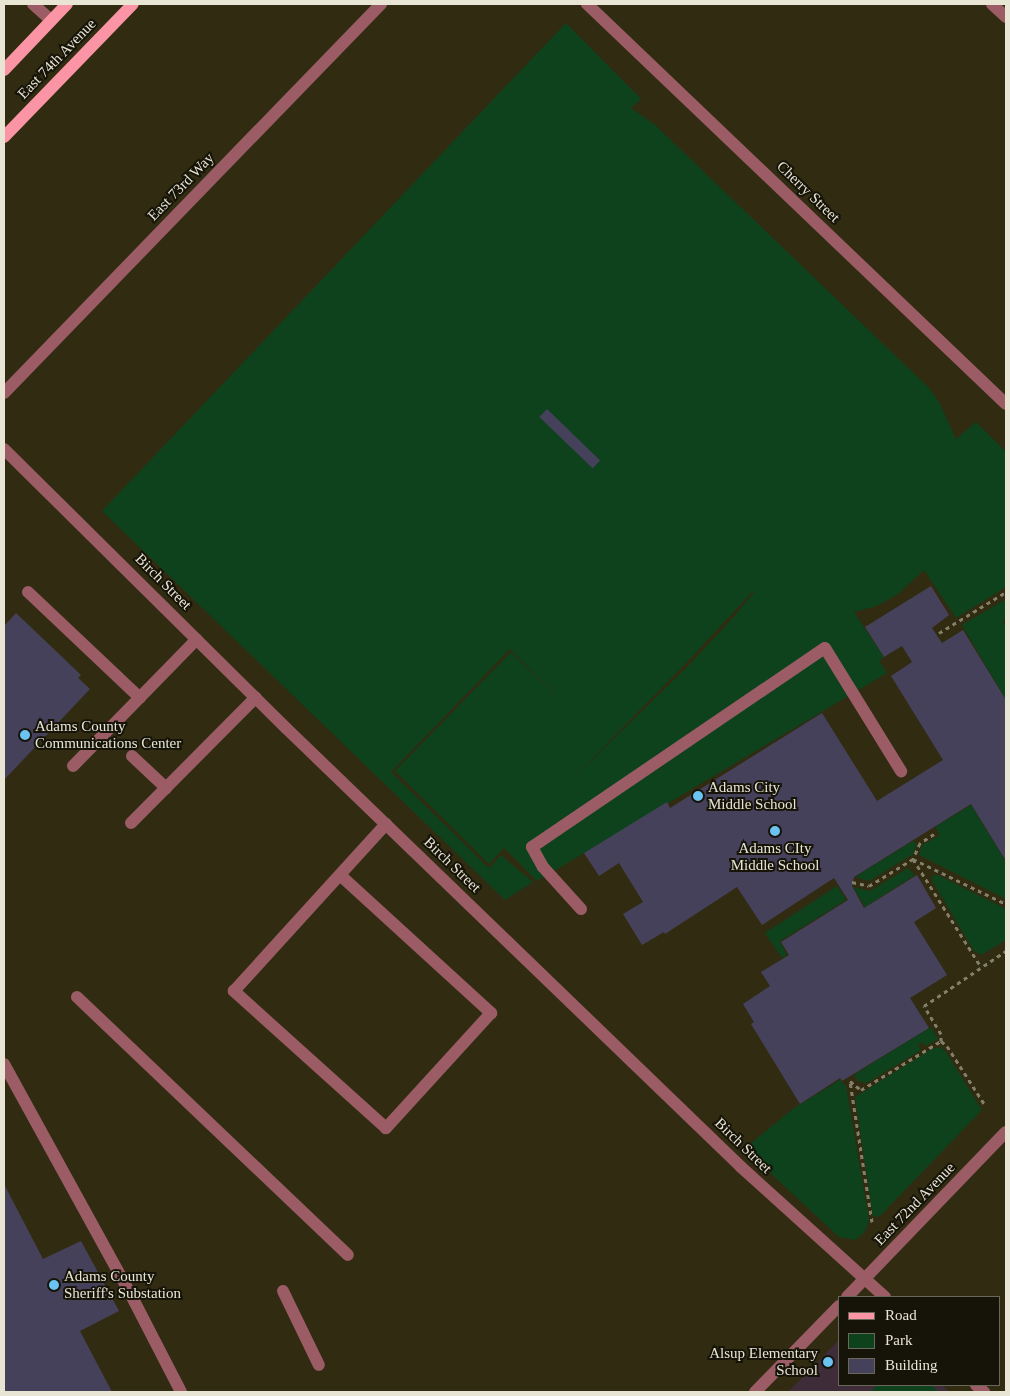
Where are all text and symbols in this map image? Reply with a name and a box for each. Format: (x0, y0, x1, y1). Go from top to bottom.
street label: East 74th Avenue (14, 15, 100, 103)
street label: East 73rd Way (144, 149, 218, 225)
street label: Cherry Street (773, 158, 843, 226)
street label: Birch Street (131, 550, 195, 614)
place label: Adams County Communications Center (35, 717, 181, 752)
marker: Adams County Communications Center (19, 729, 31, 741)
place label: Adams City Middle School (708, 778, 797, 813)
marker: Adams City Middle School (692, 790, 704, 802)
marker: Adams CIty Middle School (769, 825, 781, 837)
street label: Birch Street (420, 833, 484, 897)
place label: Adams CIty Middle School (731, 839, 819, 874)
street label: Birch Street (711, 1114, 775, 1178)
street label: East 72nd Avenue (871, 1159, 959, 1249)
place label: Adams County Sheriff's Substation (64, 1267, 181, 1302)
marker: Adams County Sheriff's Substation (48, 1279, 60, 1291)
legend (838, 1296, 1000, 1386)
text: Road (885, 1307, 917, 1323)
text: Park (885, 1332, 913, 1348)
place label: Alsup Elementary School (709, 1344, 818, 1379)
marker: Alsup Elementary School (822, 1356, 834, 1368)
text: Building (885, 1357, 938, 1373)

